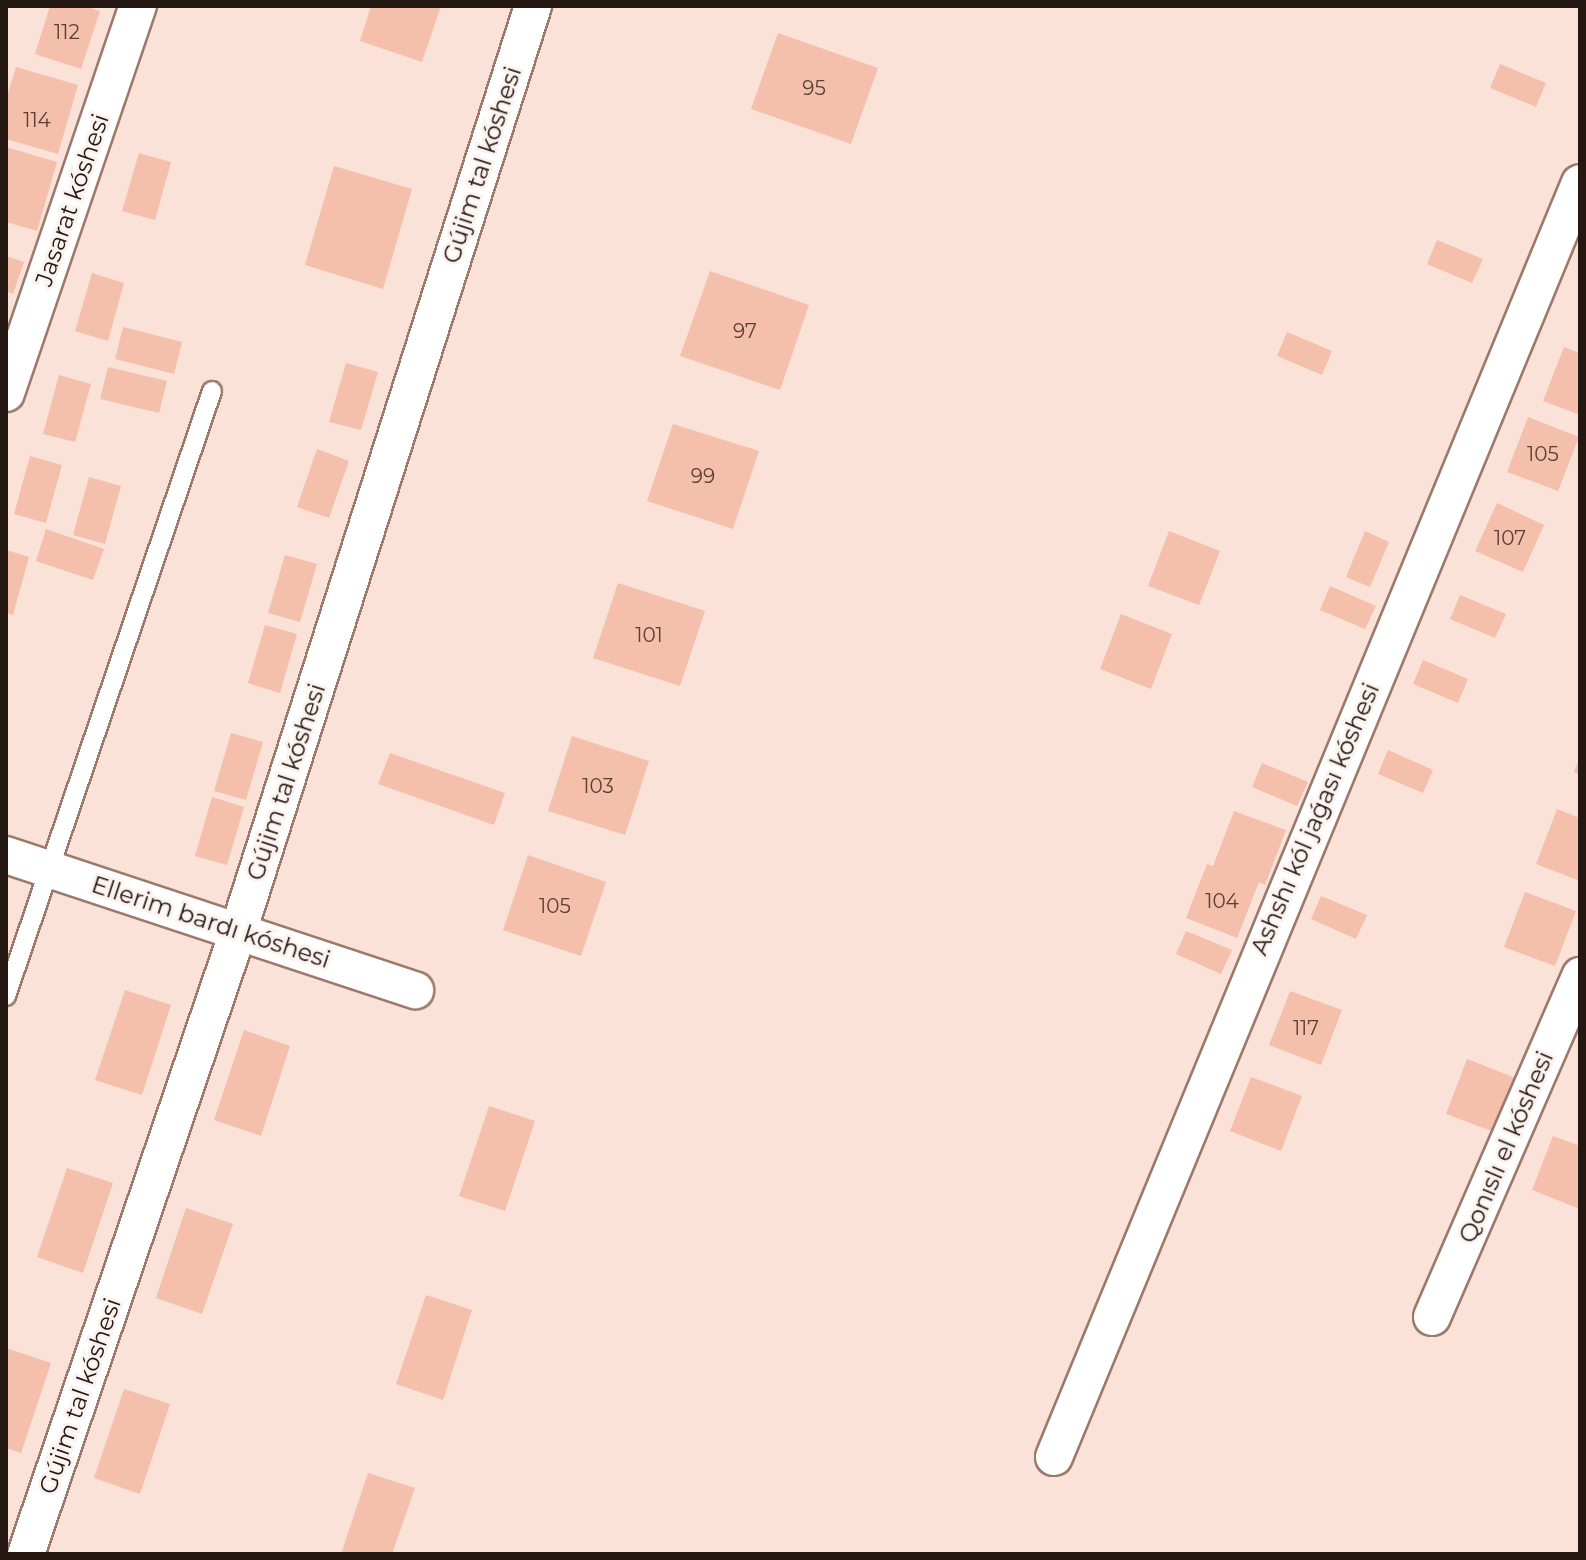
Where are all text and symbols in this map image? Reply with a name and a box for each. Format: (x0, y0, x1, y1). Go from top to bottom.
house number: 112 (54, 20, 80, 44)
street label: Gújim tal kóshesi (437, 63, 527, 267)
house number: 95 (802, 76, 826, 100)
house number: 114 (23, 108, 51, 132)
street label: Jasarat kóshesi (29, 110, 115, 290)
house number: 97 (733, 319, 757, 343)
house number: 105 (1527, 442, 1559, 466)
house number: 99 (691, 464, 715, 488)
house number: 107 (1494, 526, 1526, 550)
house number: 101 (635, 623, 663, 647)
street label: Ashshı kól jaǵası kóshesi (1245, 679, 1385, 959)
street label: Gújim tal kóshesi (241, 680, 331, 884)
house number: 103 (582, 774, 614, 798)
street label: Ellerim bardı kóshesi (88, 870, 334, 974)
house number: 104 (1205, 889, 1239, 913)
house number: 105 (539, 894, 571, 918)
house number: 117 (1293, 1016, 1319, 1040)
street label: Qonıslı el kóshesi (1453, 1047, 1559, 1247)
street label: Gújim tal kóshesi (33, 1294, 127, 1498)

